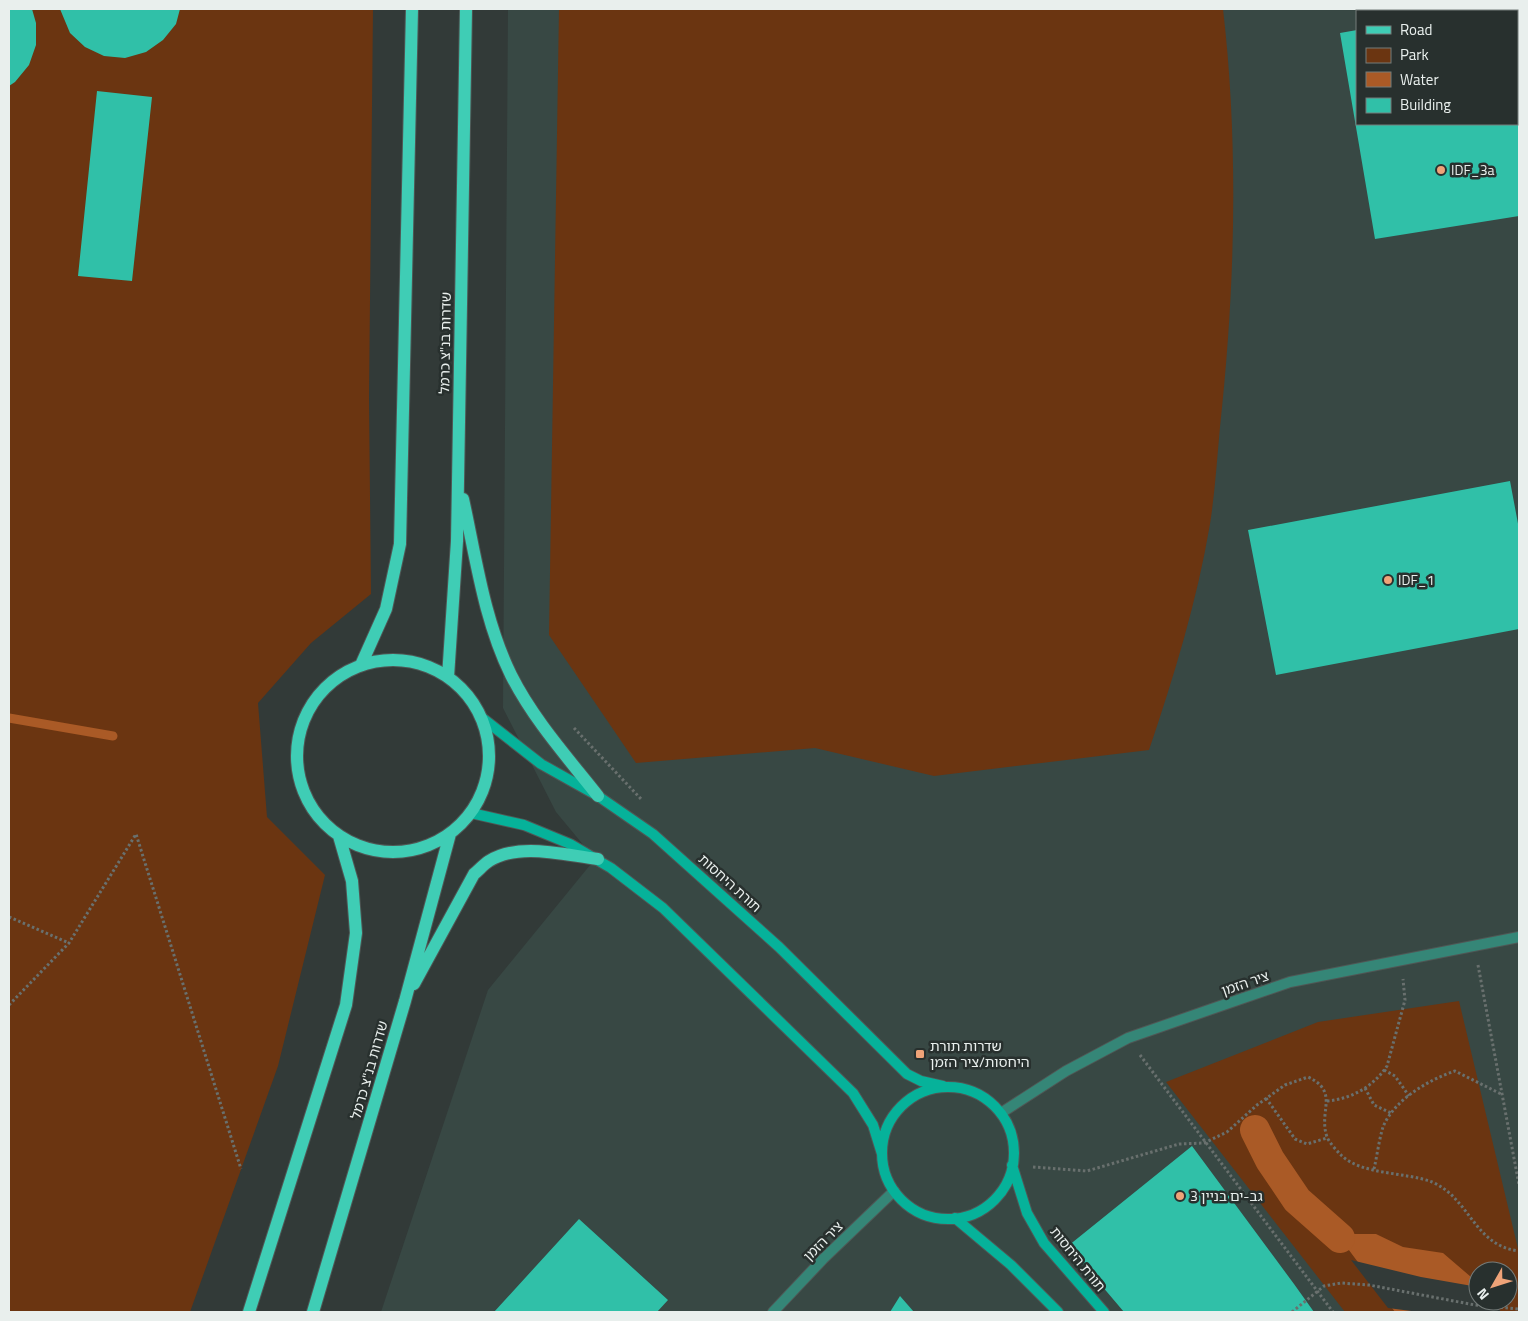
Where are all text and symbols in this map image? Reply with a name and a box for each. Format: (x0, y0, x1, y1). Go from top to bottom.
legend (1356, 10, 1518, 125)
text: Road (1400, 18, 1432, 41)
text: Park (1400, 43, 1429, 66)
text: Water (1400, 68, 1439, 91)
text: Building (1400, 93, 1451, 116)
place label: IDF_3a (1451, 159, 1495, 180)
marker: IDF_3a (1435, 164, 1447, 176)
street label: שדרות בנ"צ כרמל (433, 292, 456, 394)
place label: IDF_1 (1398, 569, 1435, 590)
marker: IDF_1 (1382, 574, 1394, 586)
street label: תורת היחסות (694, 849, 766, 917)
street label: ציר הזמן (1218, 965, 1272, 1000)
street label: שדרות בנ"צ כרמל (344, 1018, 393, 1122)
place label: שדרות תורת היחסות/ציר הזמן (930, 1035, 1030, 1072)
marker: שדרות תורת היחסות/ציר הזמן (914, 1048, 926, 1060)
place label: גב-ים בניין 3 (1190, 1185, 1263, 1206)
marker: גב-ים בניין 3 (1174, 1190, 1186, 1202)
street label: ציר הזמן (798, 1216, 848, 1265)
street label: תורת היחסות (1046, 1222, 1111, 1296)
north arrow (1468, 1261, 1518, 1311)
text: N (1471, 1284, 1494, 1305)

